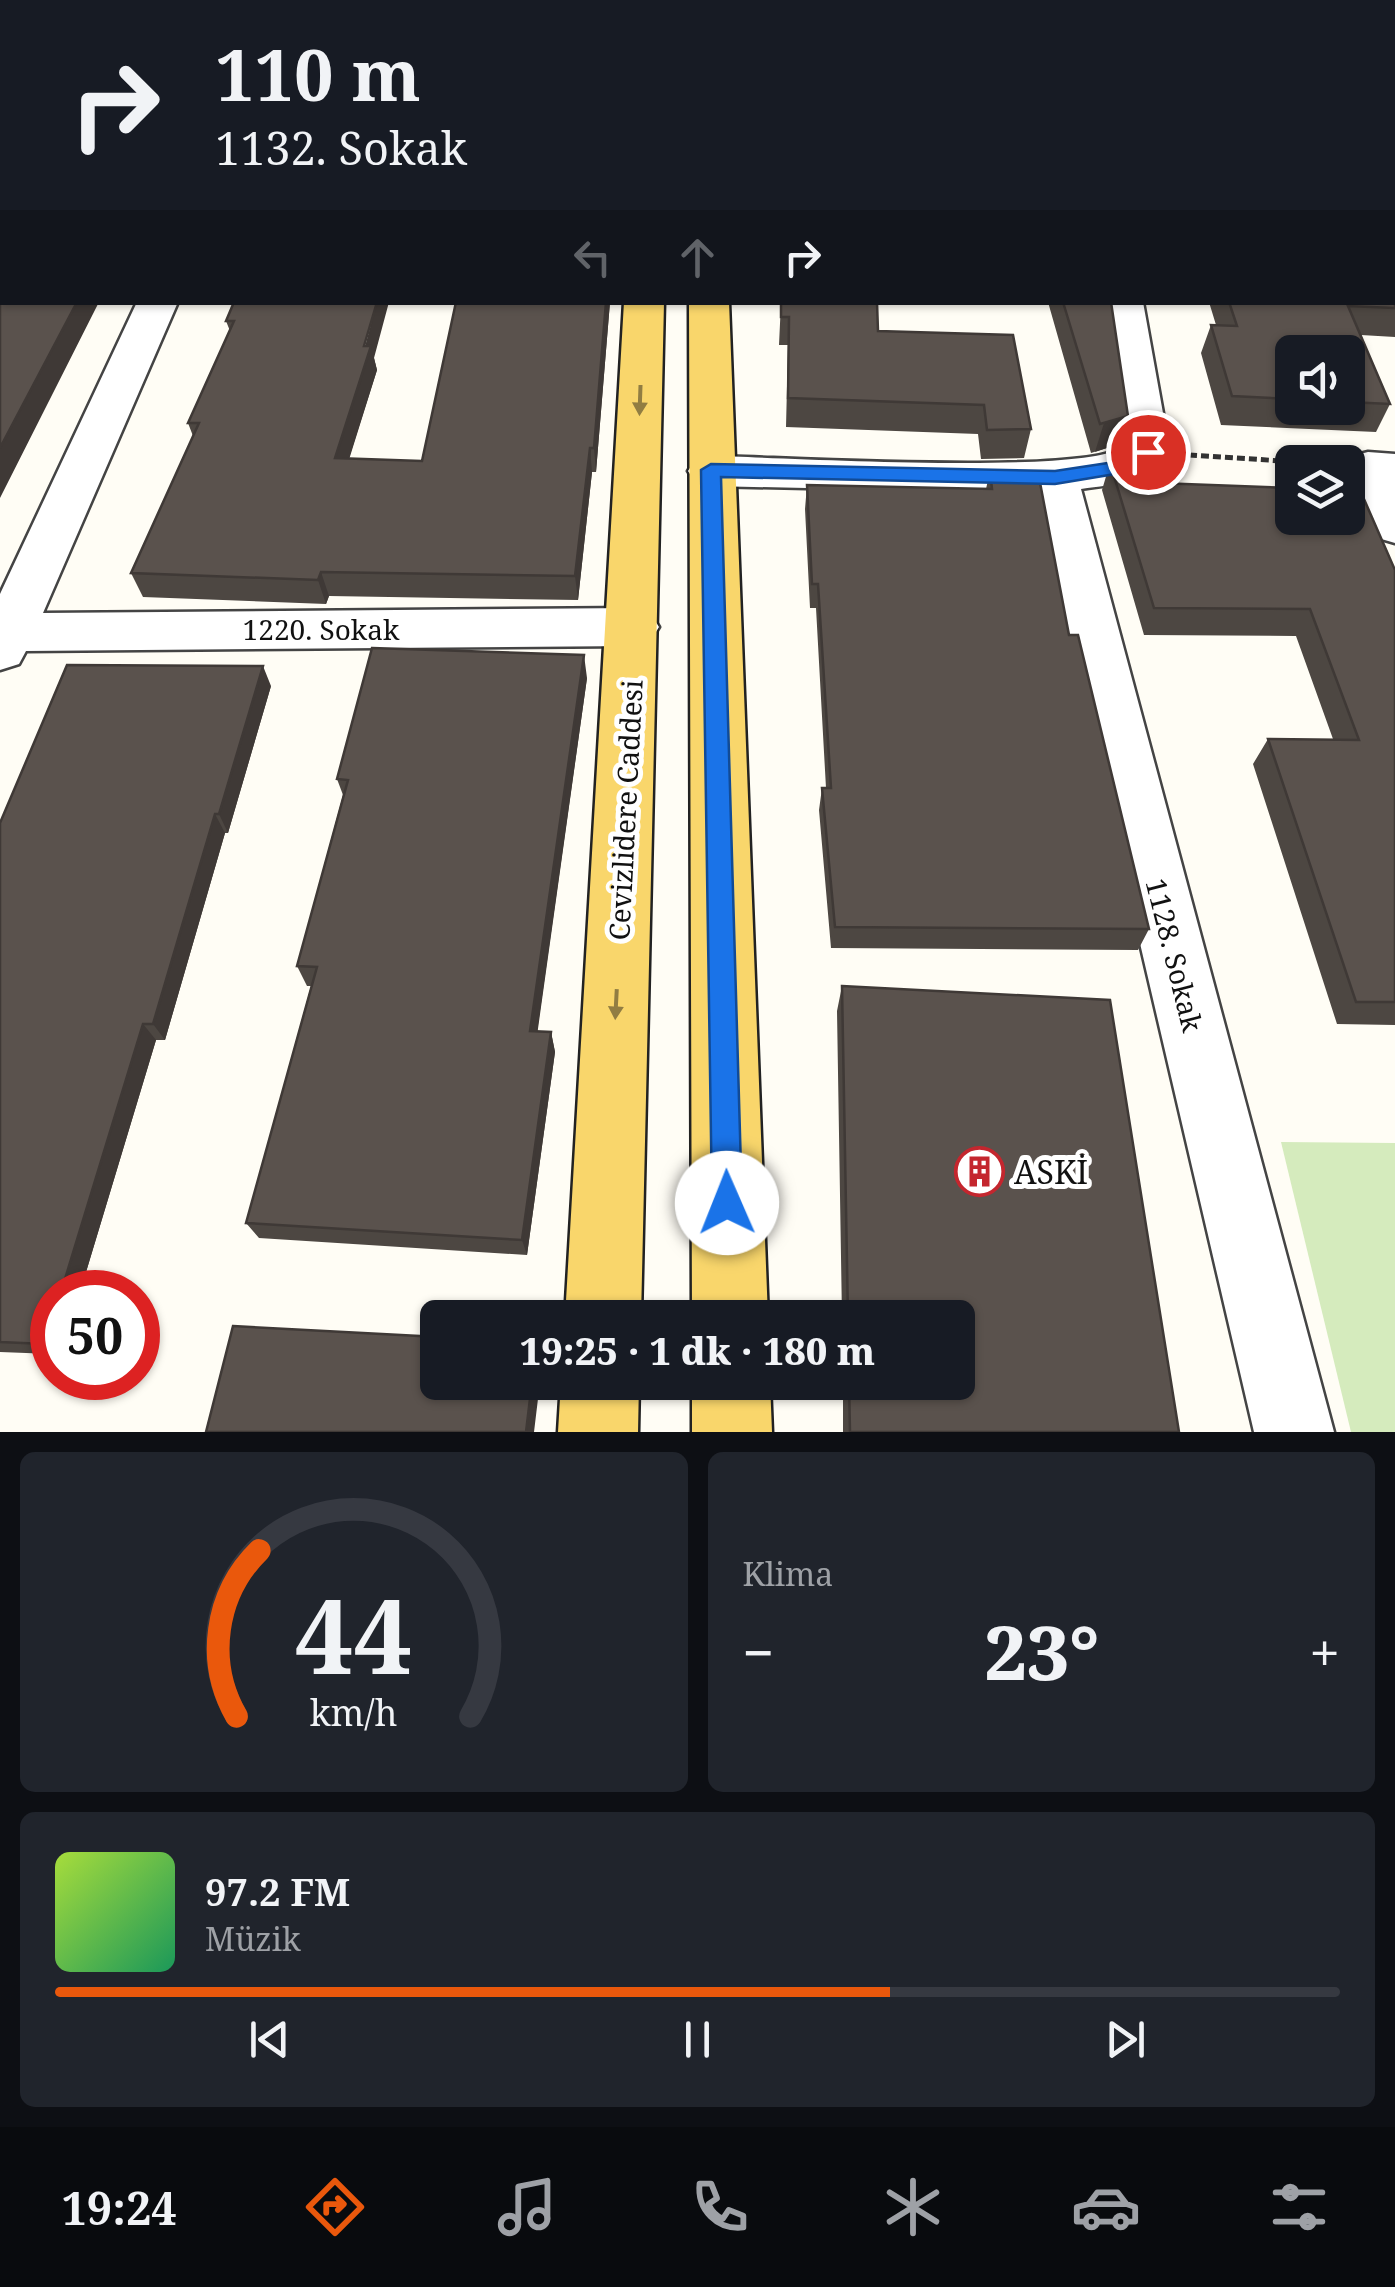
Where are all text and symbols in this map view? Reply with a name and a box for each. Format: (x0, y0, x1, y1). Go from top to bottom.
text: 110 m (215, 26, 421, 122)
icon: right (50, 40, 180, 170)
text: 1132. Sokak (215, 117, 467, 178)
icon: left (565, 230, 620, 285)
icon: ahead (670, 230, 725, 285)
icon: right (775, 230, 830, 285)
map controls (1275, 335, 1365, 535)
button: sound (1275, 335, 1365, 425)
one-way arrow (632, 384, 648, 416)
pin (1106, 410, 1191, 495)
icon: arrive (1121, 425, 1176, 480)
button: layers (1275, 445, 1365, 535)
street label: 1220. Sokak (243, 610, 400, 648)
street label: Cevizlidere Caddesi (599, 679, 651, 941)
street label: 1128. Sokak (1138, 874, 1213, 1036)
one-way arrow (608, 989, 624, 1021)
building icon: ASKİ (953, 1145, 1005, 1197)
place label: ASKİ (1014, 1150, 1088, 1193)
position arrow (675, 1151, 779, 1255)
speed limit sign: 50 (30, 1270, 160, 1400)
text: 19:25 · 1 dk · 180 m (520, 1324, 875, 1376)
text: Klima (743, 1552, 833, 1595)
text: 44 (295, 1563, 413, 1704)
text: 23° (984, 1600, 1099, 1702)
text: − (743, 1614, 774, 1689)
text: + (1309, 1614, 1340, 1689)
text: km/h (310, 1688, 398, 1736)
text: 97.2 FM (205, 1865, 350, 1917)
text: Müzik (205, 1917, 301, 1960)
icon: previous (242, 2012, 297, 2067)
icon: pause (670, 2012, 725, 2067)
icon: next (1098, 2012, 1153, 2067)
icon: directions (300, 2172, 370, 2242)
icon: music (492, 2172, 562, 2242)
icon: phone (685, 2172, 755, 2242)
icon: climate (878, 2172, 948, 2242)
icon: car (1071, 2172, 1141, 2242)
icon: filters (1264, 2172, 1334, 2242)
text: 19:24 (61, 2177, 177, 2238)

